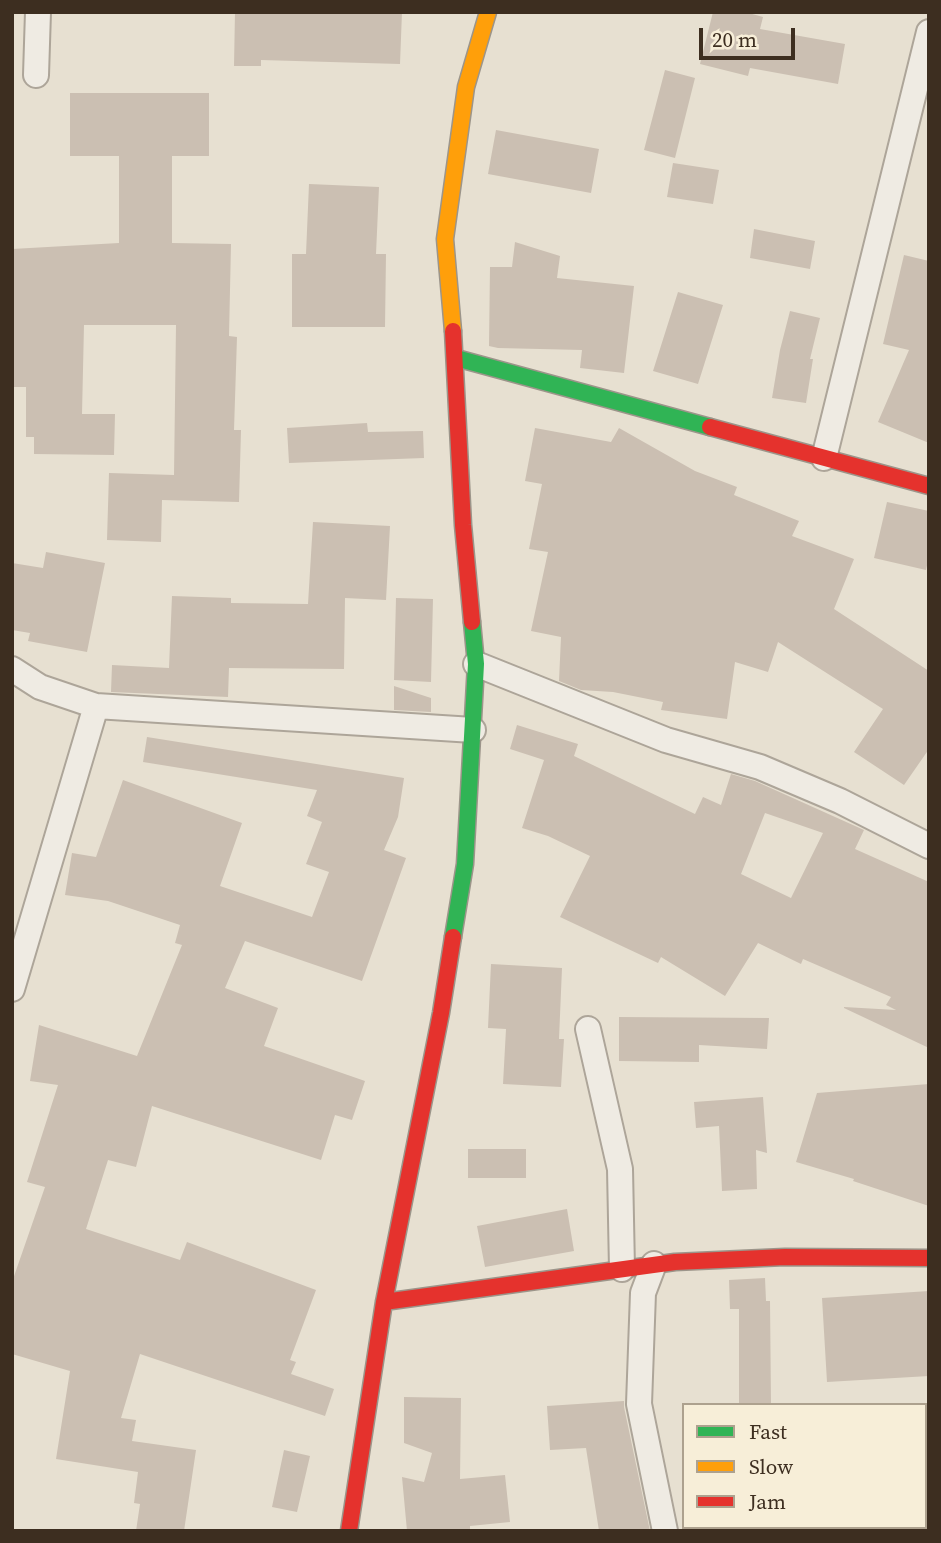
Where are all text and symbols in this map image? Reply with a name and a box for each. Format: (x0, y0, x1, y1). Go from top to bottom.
scale bar (703, 14, 799, 58)
text: 20 m (712, 25, 757, 54)
legend (682, 1403, 927, 1529)
text: Fast (749, 1417, 787, 1446)
text: Slow (749, 1452, 793, 1481)
text: Jam (749, 1487, 786, 1516)

